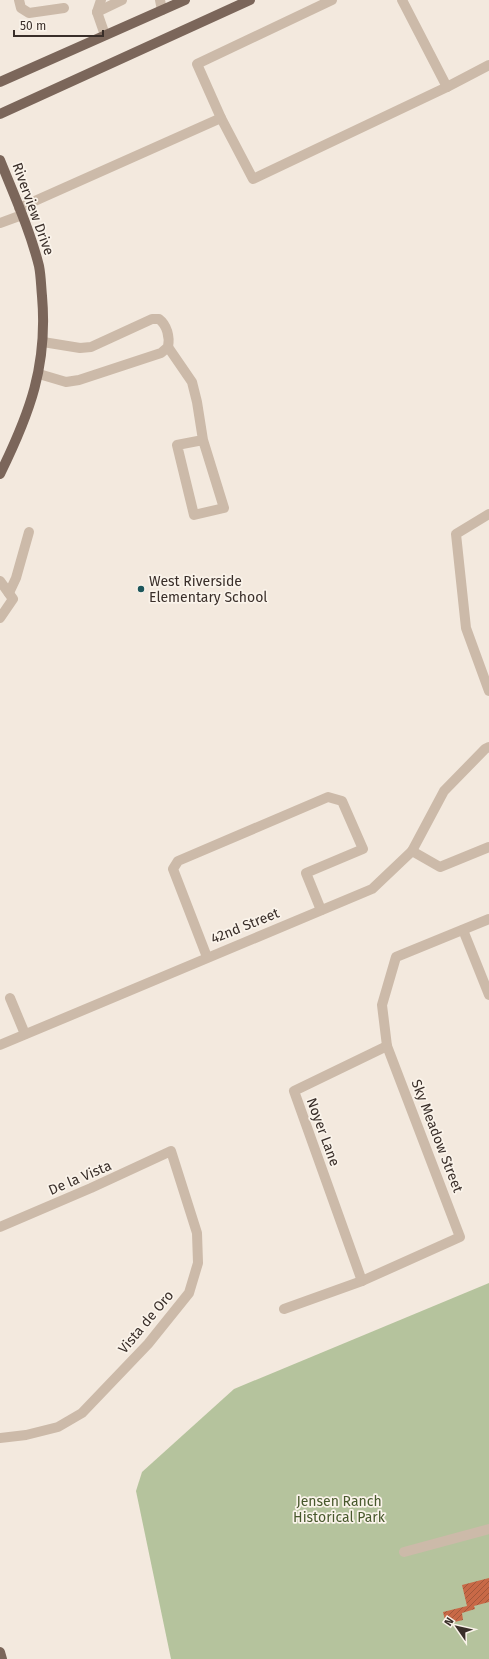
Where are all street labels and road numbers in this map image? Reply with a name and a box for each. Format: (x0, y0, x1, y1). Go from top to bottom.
street label: Riverview Drive (8, 160, 58, 258)
street label: 42nd Street (208, 904, 283, 947)
street label: Sky Meadow Street (408, 1077, 467, 1196)
street label: Noyer Lane (303, 1095, 343, 1169)
street label: De la Vista (46, 1157, 114, 1199)
street label: Vista de Oro (115, 1287, 177, 1357)

